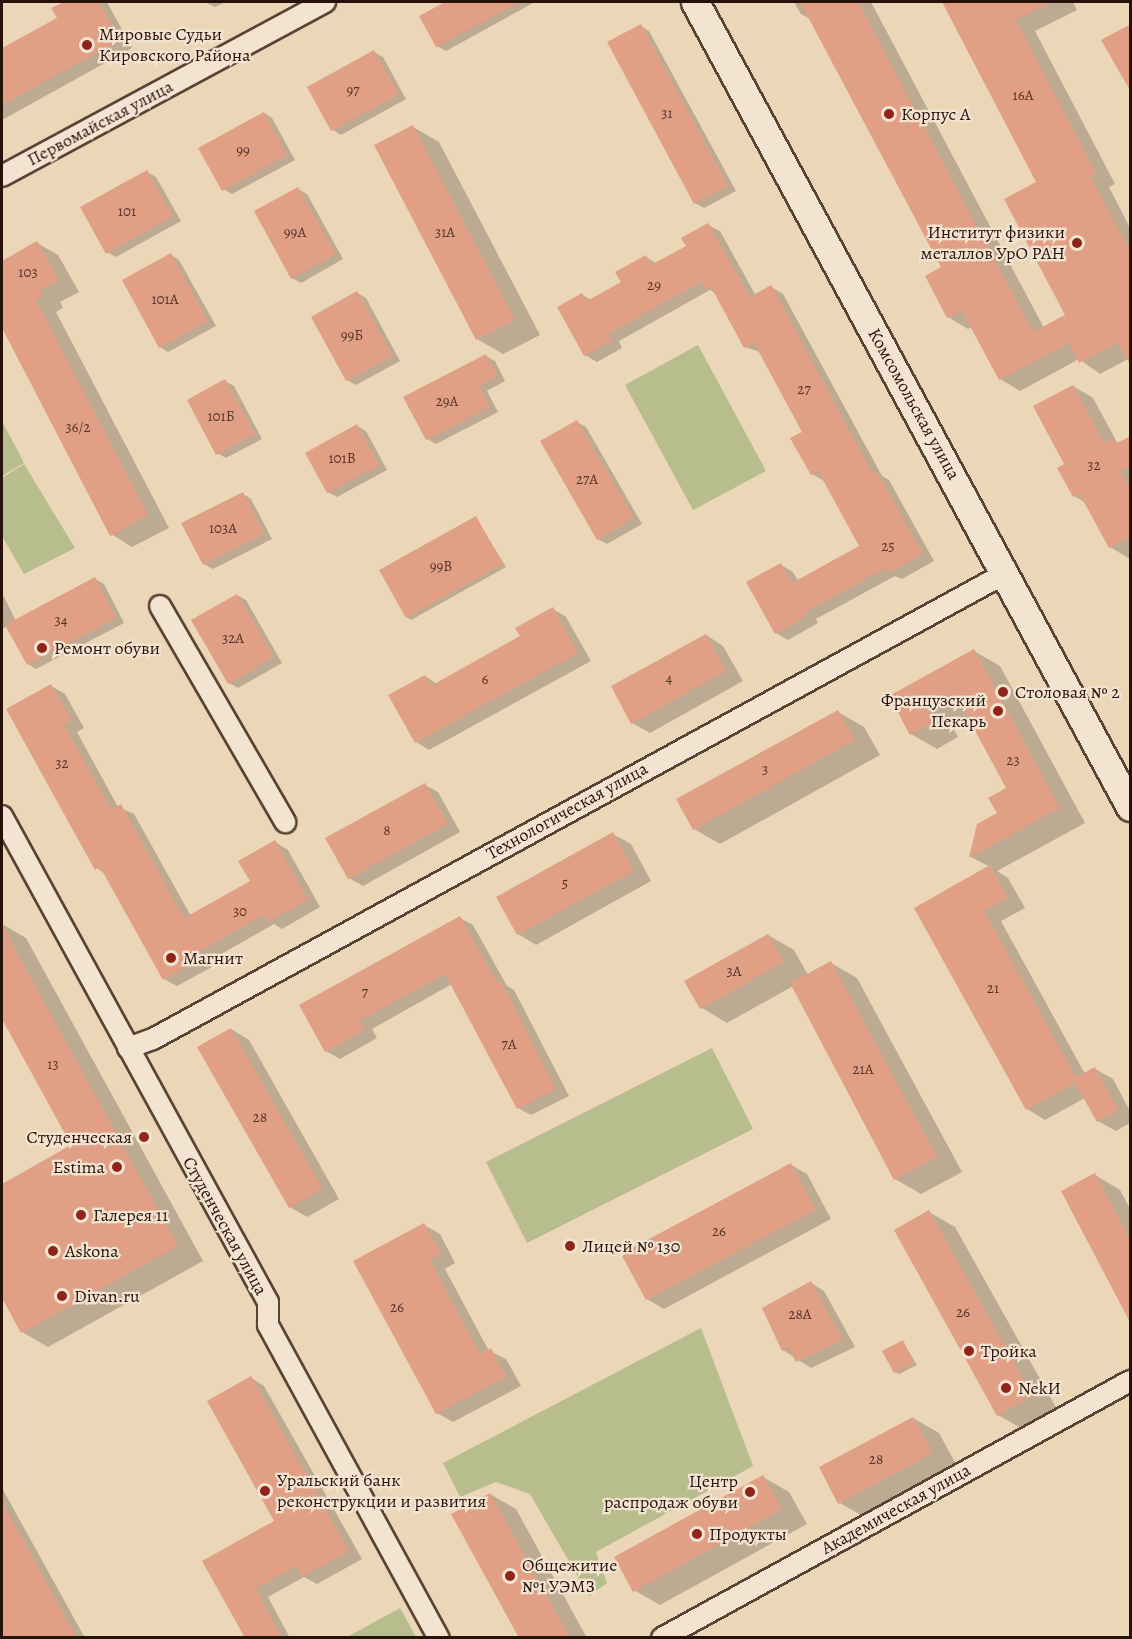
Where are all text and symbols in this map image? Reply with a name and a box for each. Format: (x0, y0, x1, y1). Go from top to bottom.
place label: Мировые Судьи Кировского Района (99, 24, 251, 66)
marker: Мировые Судьи Кировского Района (80, 38, 94, 52)
street label: Первомайская улица (23, 75, 177, 171)
house number: 97 (346, 82, 360, 100)
house number: 16А (1013, 87, 1033, 105)
place label: Корпус А (901, 103, 970, 125)
house number: 31 (661, 105, 673, 123)
marker: Корпус А (882, 107, 896, 121)
house number: 99 (236, 142, 250, 160)
house number: 101 (118, 203, 136, 221)
place label: Институт физики металлов УрО РАН (921, 222, 1065, 264)
house number: 99А (284, 224, 306, 242)
house number: 31А (435, 224, 455, 242)
marker: Институт физики металлов УрО РАН (1070, 236, 1084, 250)
house number: 103 (18, 264, 38, 282)
house number: 29 (647, 277, 661, 295)
house number: 101А (151, 291, 179, 309)
street label: Комсомольская улица (863, 324, 965, 484)
house number: 99Б (341, 327, 363, 345)
house number: 27 (797, 381, 811, 399)
house number: 29А (436, 393, 458, 411)
house number: 101Б (207, 408, 235, 426)
house number: 36/2 (65, 419, 91, 437)
house number: 101В (328, 450, 356, 468)
house number: 32 (1087, 457, 1101, 475)
house number: 27А (576, 471, 598, 489)
house number: 103А (209, 520, 237, 538)
house number: 25 (881, 538, 895, 556)
house number: 99В (430, 558, 452, 576)
house number: 34 (54, 612, 68, 630)
house number: 32А (222, 630, 244, 648)
place label: Ремонт обуви (54, 637, 160, 659)
marker: Ремонт обуви (35, 641, 49, 655)
house number: 4 (666, 670, 672, 688)
house number: 6 (482, 671, 488, 689)
place label: Столовая № 2 (1015, 681, 1120, 703)
marker: Столовая № 2 (996, 685, 1010, 699)
place label: Французский Пекарь (881, 690, 986, 732)
marker: Французский Пекарь (991, 704, 1005, 718)
house number: 23 (1006, 752, 1020, 770)
house number: 32 (55, 755, 69, 773)
street label: Технологическая улица (483, 758, 651, 864)
house number: 3 (762, 761, 768, 779)
house number: 8 (383, 822, 391, 840)
house number: 5 (562, 875, 568, 893)
house number: 30 (233, 903, 247, 921)
place label: Магнит (183, 947, 243, 969)
marker: Магнит (164, 951, 178, 965)
house number: 3А (727, 963, 741, 981)
house number: 21 (987, 980, 999, 998)
house number: 7 (362, 984, 368, 1002)
house number: 7А (501, 1036, 517, 1054)
house number: 13 (47, 1056, 59, 1074)
house number: 21А (852, 1061, 874, 1079)
house number: 28 (253, 1109, 267, 1127)
place label: Студенческая (26, 1126, 132, 1148)
marker: Студенческая (137, 1130, 151, 1144)
street label: Студенческая улица (178, 1153, 272, 1299)
place label: Estima (53, 1156, 105, 1178)
marker: Estima (110, 1160, 124, 1174)
place label: Галерея 11 (93, 1204, 168, 1226)
marker: Галерея 11 (74, 1208, 88, 1222)
house number: 26 (712, 1223, 726, 1241)
place label: Лицей № 130 (582, 1235, 680, 1257)
marker: Лицей № 130 (563, 1239, 577, 1253)
place label: Askona (65, 1240, 119, 1262)
marker: Askona (46, 1244, 60, 1258)
place label: Divan.ru (74, 1285, 140, 1307)
marker: Divan.ru (55, 1289, 69, 1303)
house number: 26 (390, 1299, 404, 1317)
house number: 26 (956, 1304, 970, 1322)
house number: 28А (788, 1306, 812, 1324)
place label: Тройка (981, 1340, 1037, 1362)
marker: Тройка (962, 1344, 976, 1358)
place label: NekИ (1018, 1377, 1061, 1399)
marker: NekИ (999, 1381, 1013, 1395)
house number: 28 (869, 1451, 883, 1469)
street label: Академическая улица (818, 1459, 974, 1559)
place label: Уральский банк реконструкции и развития (277, 1470, 486, 1512)
place label: Центр распродаж обуви (604, 1471, 738, 1514)
marker: Уральский банк реконструкции и развития (258, 1484, 272, 1498)
marker: Центр распродаж обуви (743, 1485, 757, 1499)
place label: Продукты (709, 1523, 787, 1545)
marker: Продукты (690, 1527, 704, 1541)
place label: Общежитие №1 УЭМЗ (522, 1555, 617, 1598)
marker: Общежитие №1 УЭМЗ (503, 1569, 517, 1583)

